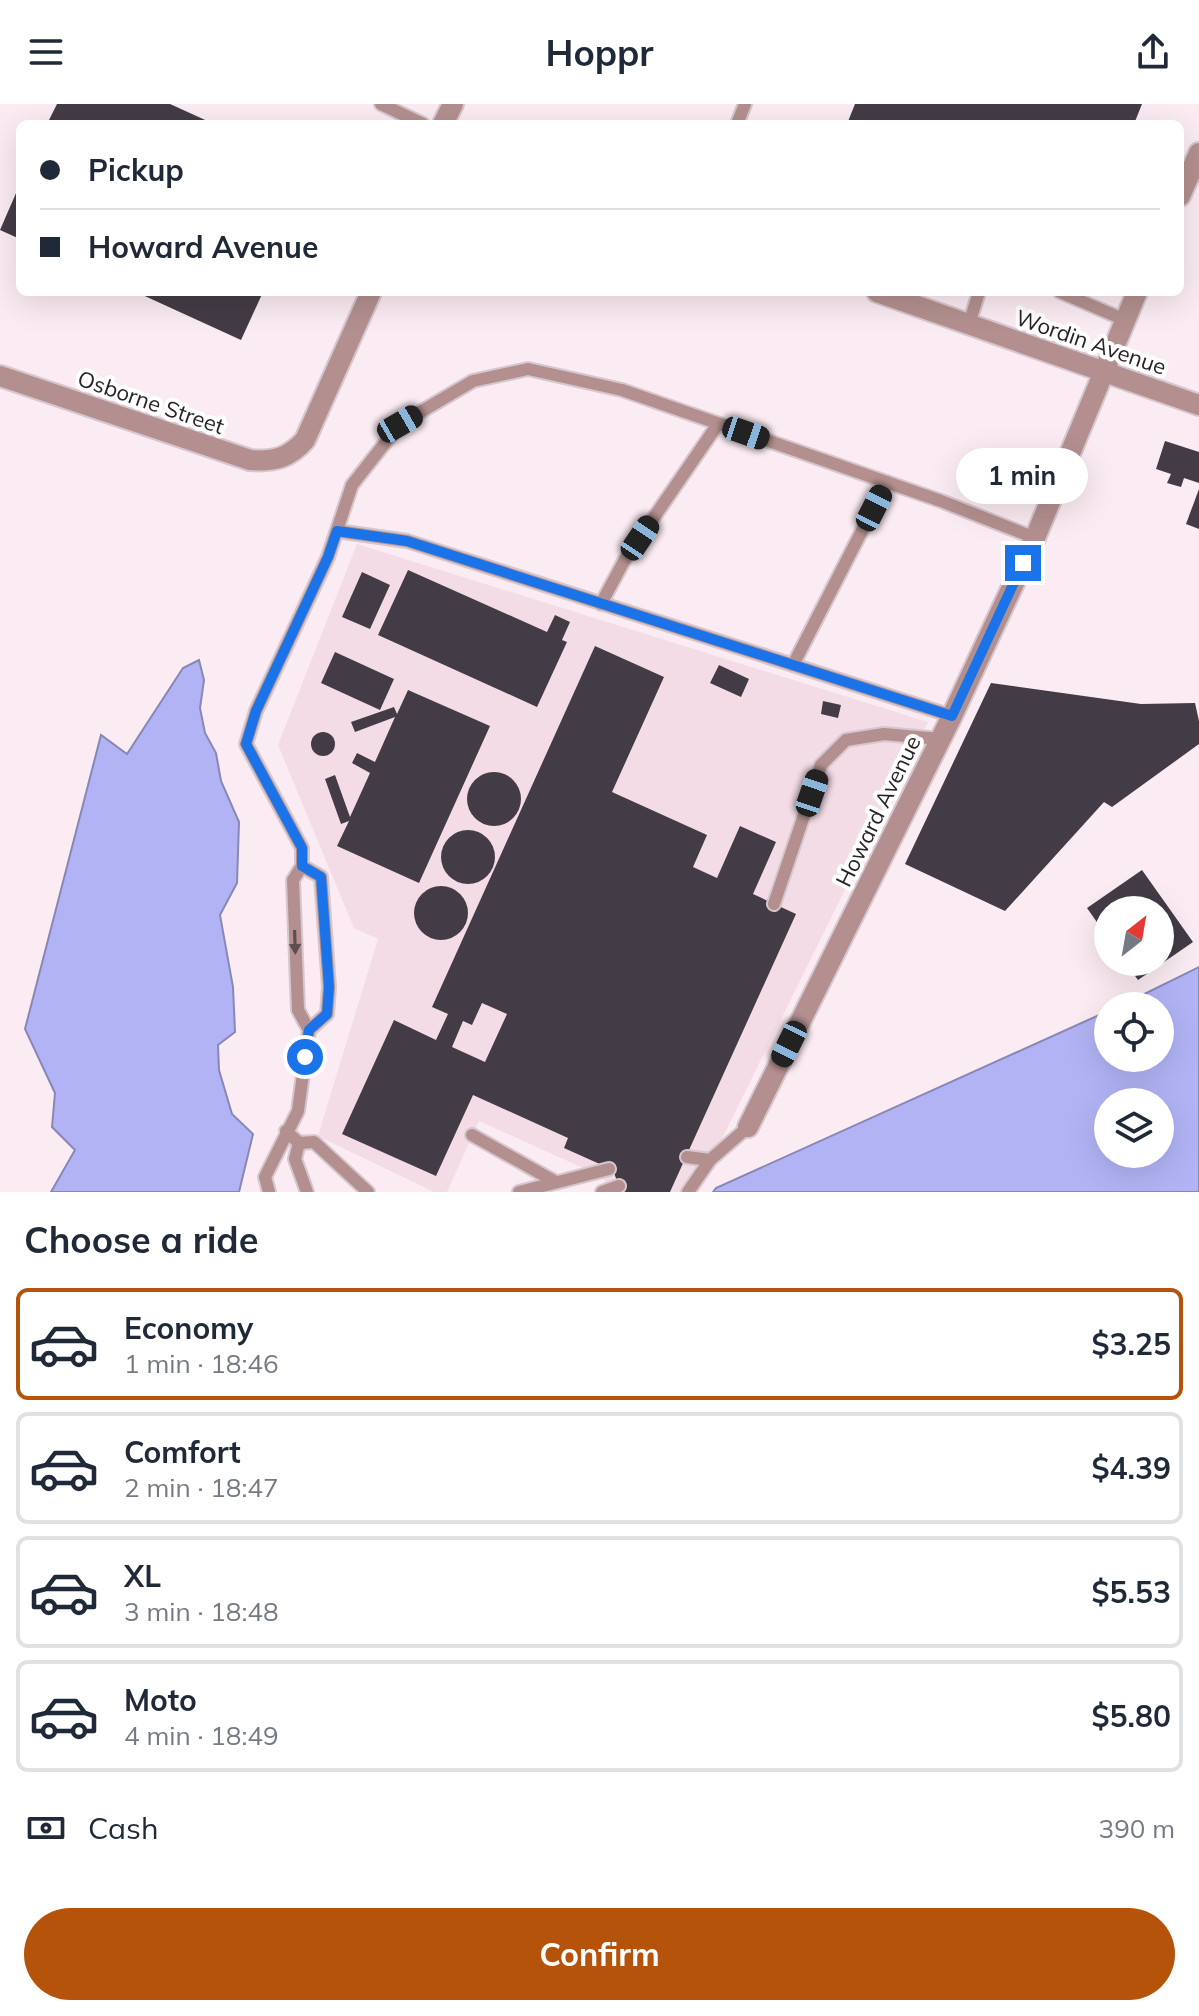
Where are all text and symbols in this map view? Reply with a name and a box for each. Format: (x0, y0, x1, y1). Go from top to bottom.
icon: menu (24, 30, 68, 74)
text: Hoppr (546, 30, 653, 75)
icon: share (1131, 30, 1175, 74)
text: Pickup (88, 151, 184, 189)
text: Howard Avenue (88, 228, 318, 266)
street label: Wordin Avenue (1012, 303, 1170, 381)
street label: Osborne Street (74, 364, 228, 440)
car (373, 402, 427, 446)
car (719, 414, 773, 452)
callout: 1 min (957, 447, 1089, 503)
text: 1 min (988, 459, 1056, 492)
car (852, 481, 896, 535)
car (617, 511, 663, 565)
route end (1005, 545, 1041, 581)
street label: Howard Avenue (829, 731, 927, 891)
car (793, 766, 831, 820)
north arrow (1094, 896, 1174, 976)
map controls (1094, 896, 1174, 1168)
one-way arrow (289, 930, 302, 955)
button: locate (1094, 992, 1174, 1072)
car (768, 1017, 810, 1071)
route start (287, 1039, 323, 1075)
button: layers (1094, 1088, 1174, 1168)
text: Choose a ride (24, 1217, 258, 1262)
icon: car (28, 1308, 100, 1380)
text: Economy (124, 1309, 253, 1347)
text: $3.25 (1092, 1325, 1171, 1363)
text: 1 min · 18:46 (124, 1347, 279, 1380)
icon: car (28, 1432, 100, 1504)
text: Comfort (124, 1433, 241, 1471)
text: $4.39 (1092, 1449, 1171, 1487)
text: 2 min · 18:47 (124, 1471, 279, 1504)
icon: car (28, 1556, 100, 1628)
text: XL (124, 1557, 161, 1595)
text: $5.53 (1092, 1573, 1171, 1611)
text: 3 min · 18:48 (124, 1595, 279, 1628)
icon: car (28, 1680, 100, 1752)
text: Moto (124, 1681, 197, 1719)
text: $5.80 (1092, 1697, 1171, 1735)
text: 4 min · 18:49 (124, 1719, 279, 1752)
icon: cash (24, 1806, 68, 1850)
text: Cash (88, 1809, 159, 1847)
text: 390 m (1099, 1812, 1175, 1845)
button: Confirm (24, 1908, 1175, 2000)

